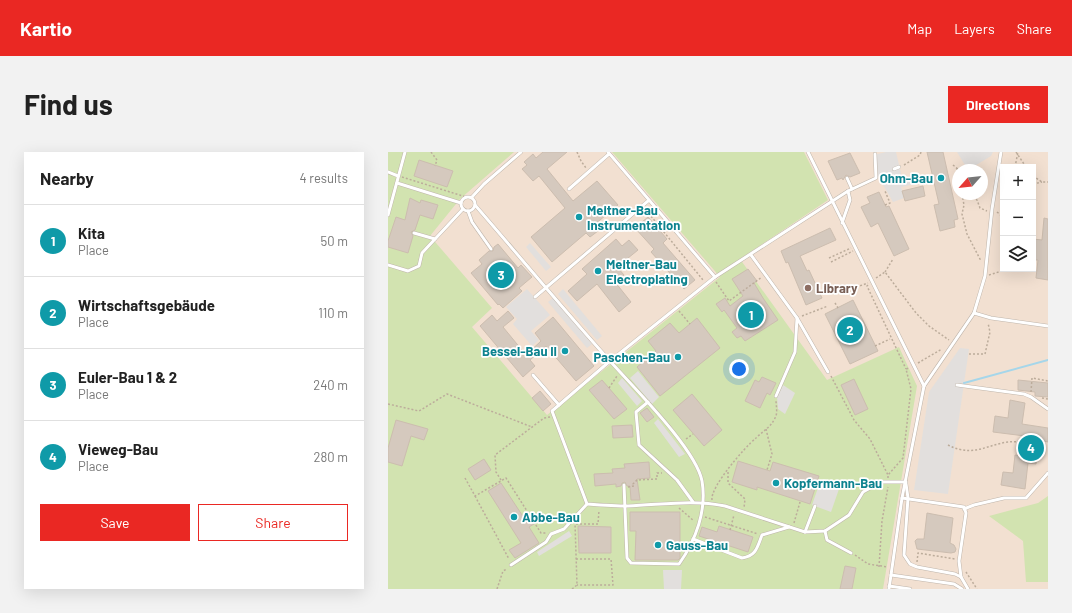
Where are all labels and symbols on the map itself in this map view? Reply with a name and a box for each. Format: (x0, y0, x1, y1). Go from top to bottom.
north arrow (952, 164, 988, 200)
place label: Ohm-Bau (880, 170, 933, 186)
marker: Ohm-Bau (936, 173, 946, 183)
place label: Meitner-Bau Instrumentation (587, 202, 680, 233)
marker: Meitner-Bau Instrumentation (574, 212, 584, 222)
place label: Meitner-Bau Electroplating (606, 256, 688, 287)
pin: 3 (488, 260, 514, 290)
marker: Meitner-Bau Electroplating (593, 266, 603, 276)
place label: Library (816, 280, 858, 296)
marker: Library (803, 283, 813, 293)
pin: 1 (738, 300, 764, 330)
pin: 2 (837, 315, 863, 345)
place label: Bessel-Bau II (482, 343, 557, 359)
marker: Bessel-Bau II (560, 346, 570, 356)
place label: Paschen-Bau (593, 349, 670, 365)
marker: Paschen-Bau (673, 352, 683, 362)
your location (729, 359, 749, 379)
pin: 4 (1018, 433, 1044, 463)
place label: Kopfermann-Bau (784, 475, 882, 491)
marker: Kopfermann-Bau (771, 478, 781, 488)
place label: Abbe-Bau (522, 509, 580, 525)
marker: Abbe-Bau (509, 512, 519, 522)
place label: Gauss-Bau (666, 537, 728, 553)
marker: Gauss-Bau (653, 540, 663, 550)

